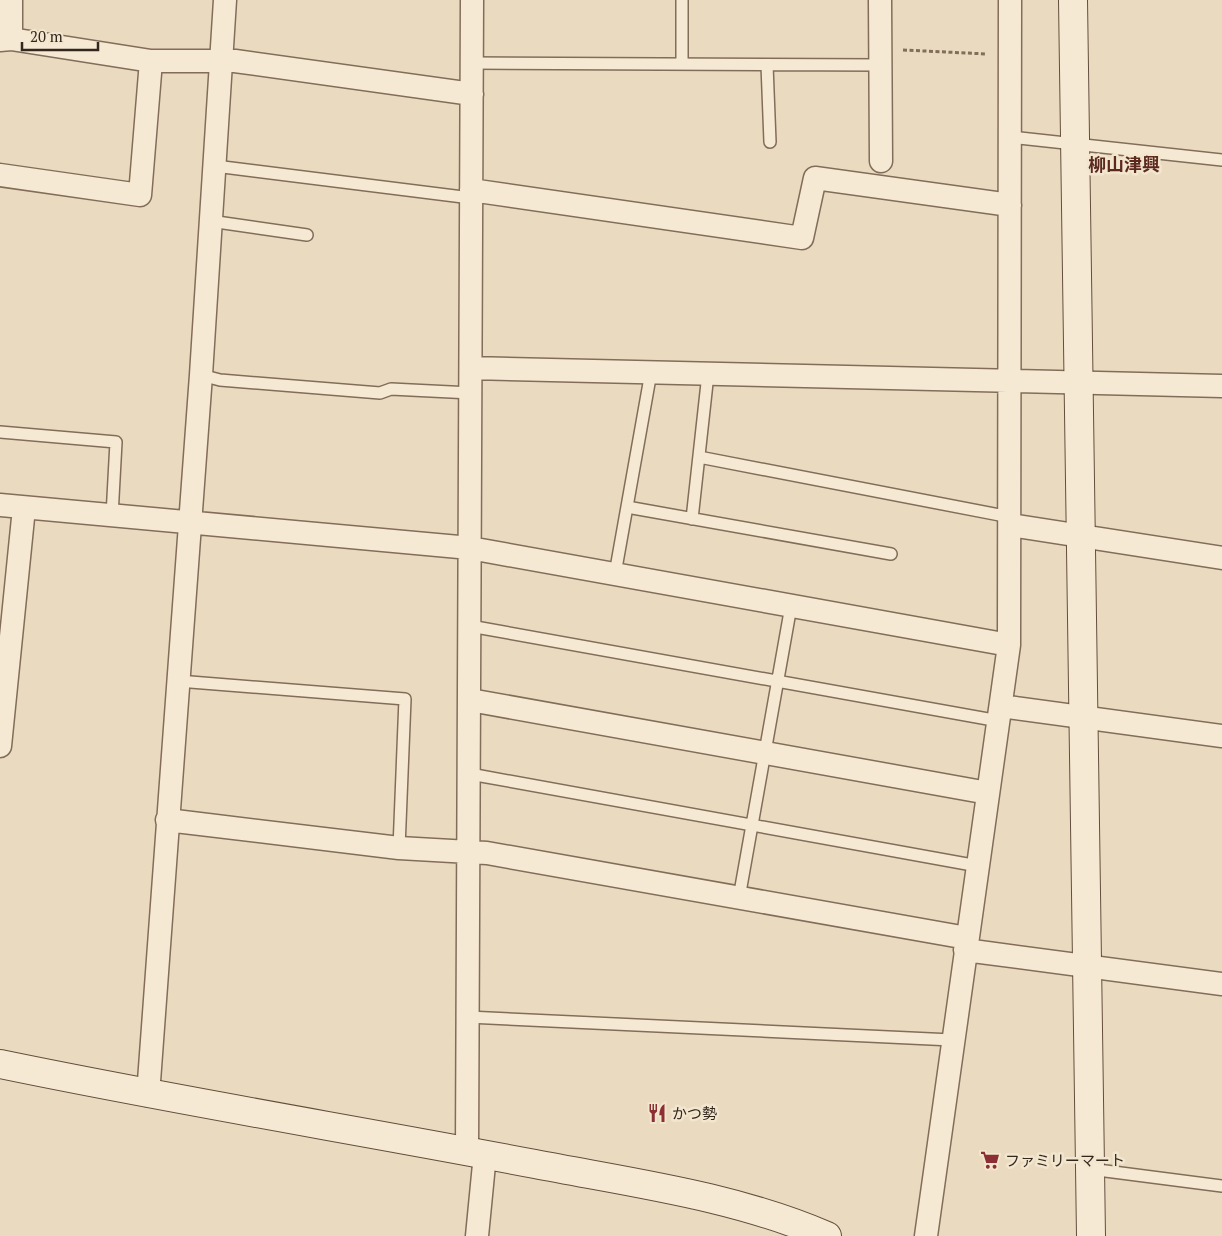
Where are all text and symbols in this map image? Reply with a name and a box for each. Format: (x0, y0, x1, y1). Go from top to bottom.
scale bar (22, 20, 99, 52)
text: 20 m (30, 26, 63, 46)
district label: 柳山津興 (1088, 152, 1160, 176)
restaurant icon: かつ勢 (646, 1102, 668, 1124)
place label: かつ勢 (672, 1103, 717, 1123)
supermarket icon: ファミリーマート (979, 1149, 1001, 1171)
place label: ファミリーマート (1005, 1150, 1125, 1170)

